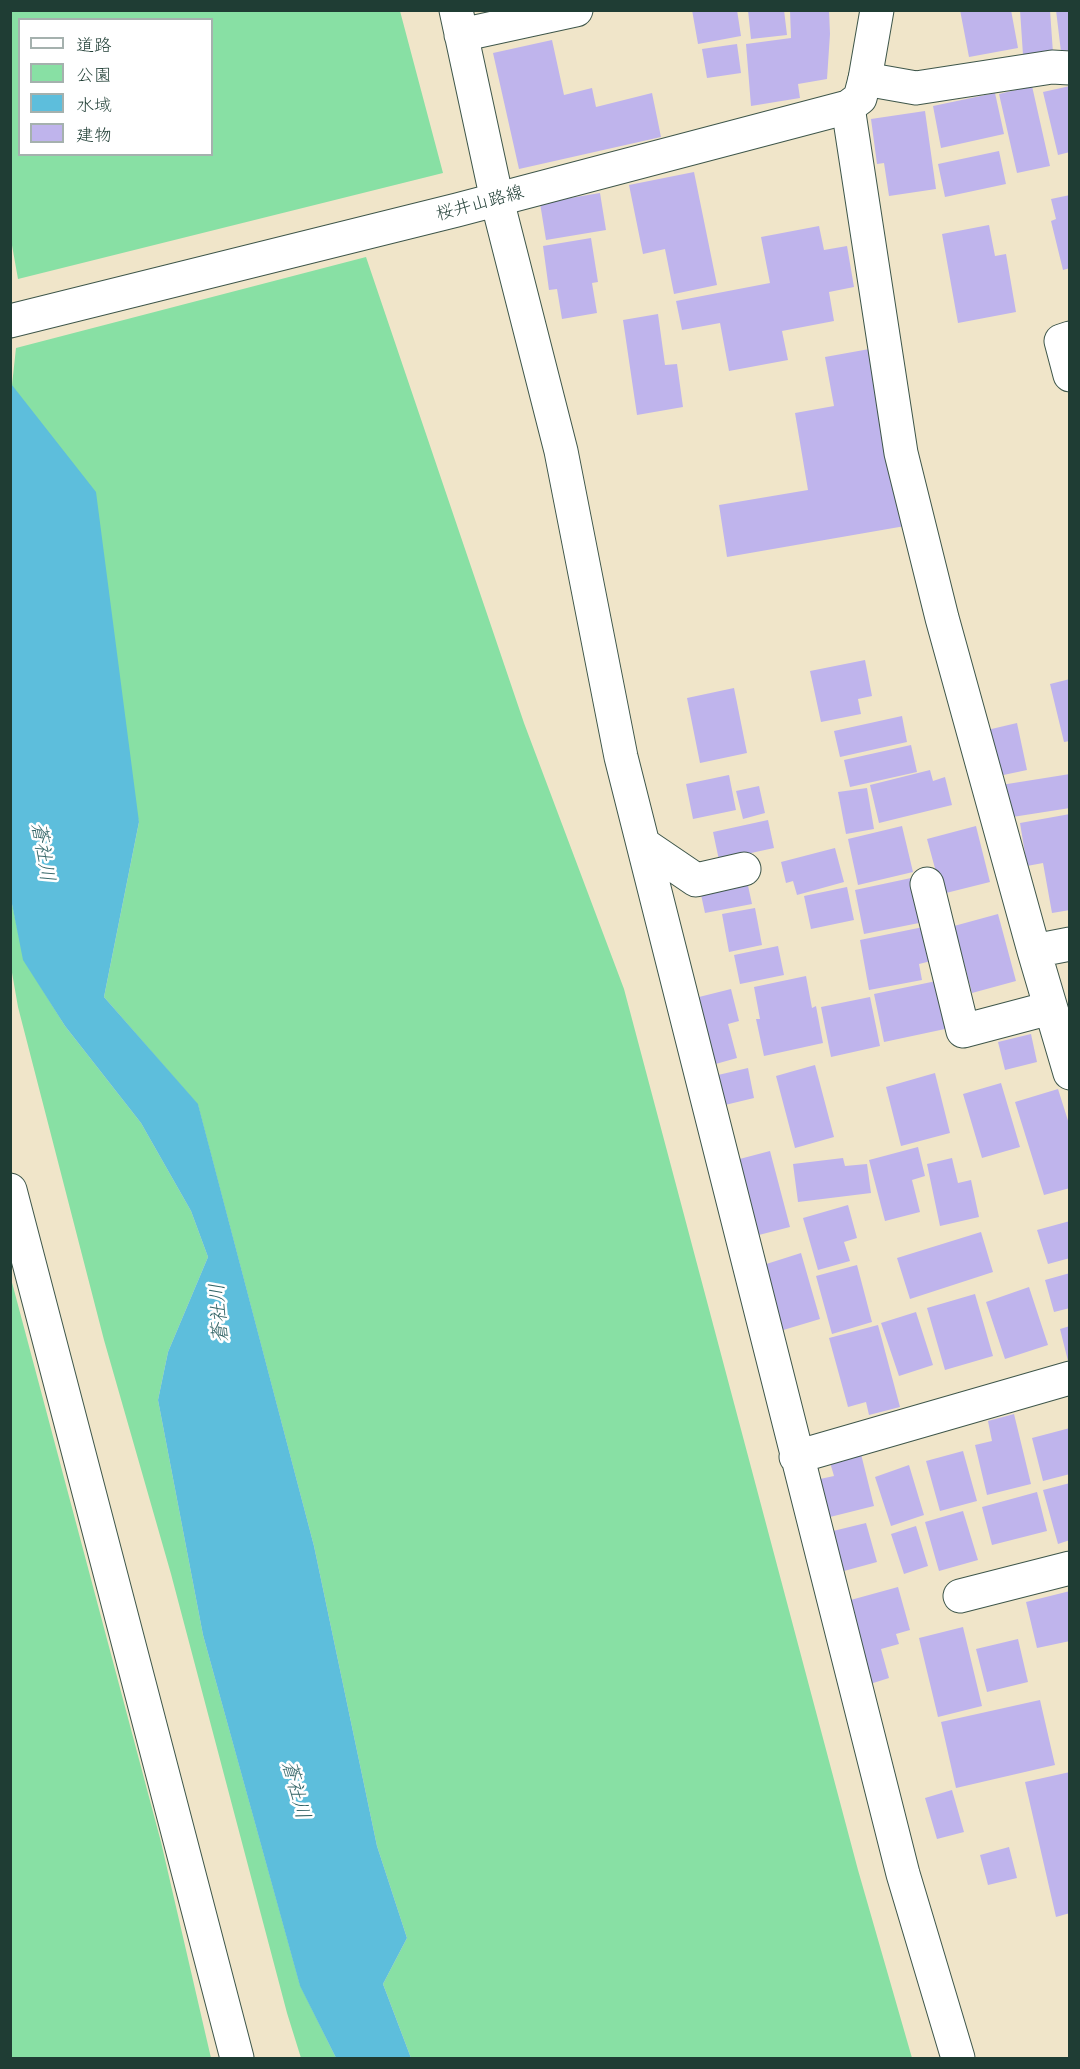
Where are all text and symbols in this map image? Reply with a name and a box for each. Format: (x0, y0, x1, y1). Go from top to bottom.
legend (18, 18, 213, 156)
text: 道路 (76, 34, 112, 57)
text: 公園 (76, 64, 112, 87)
text: 水域 (76, 94, 112, 117)
text: 建物 (76, 124, 112, 147)
street label: 桜井山路線 (434, 182, 526, 226)
water label: 蒼社川 (25, 820, 59, 884)
water label: 蒼社川 (206, 1282, 234, 1344)
water label: 蒼社川 (276, 1758, 314, 1822)

